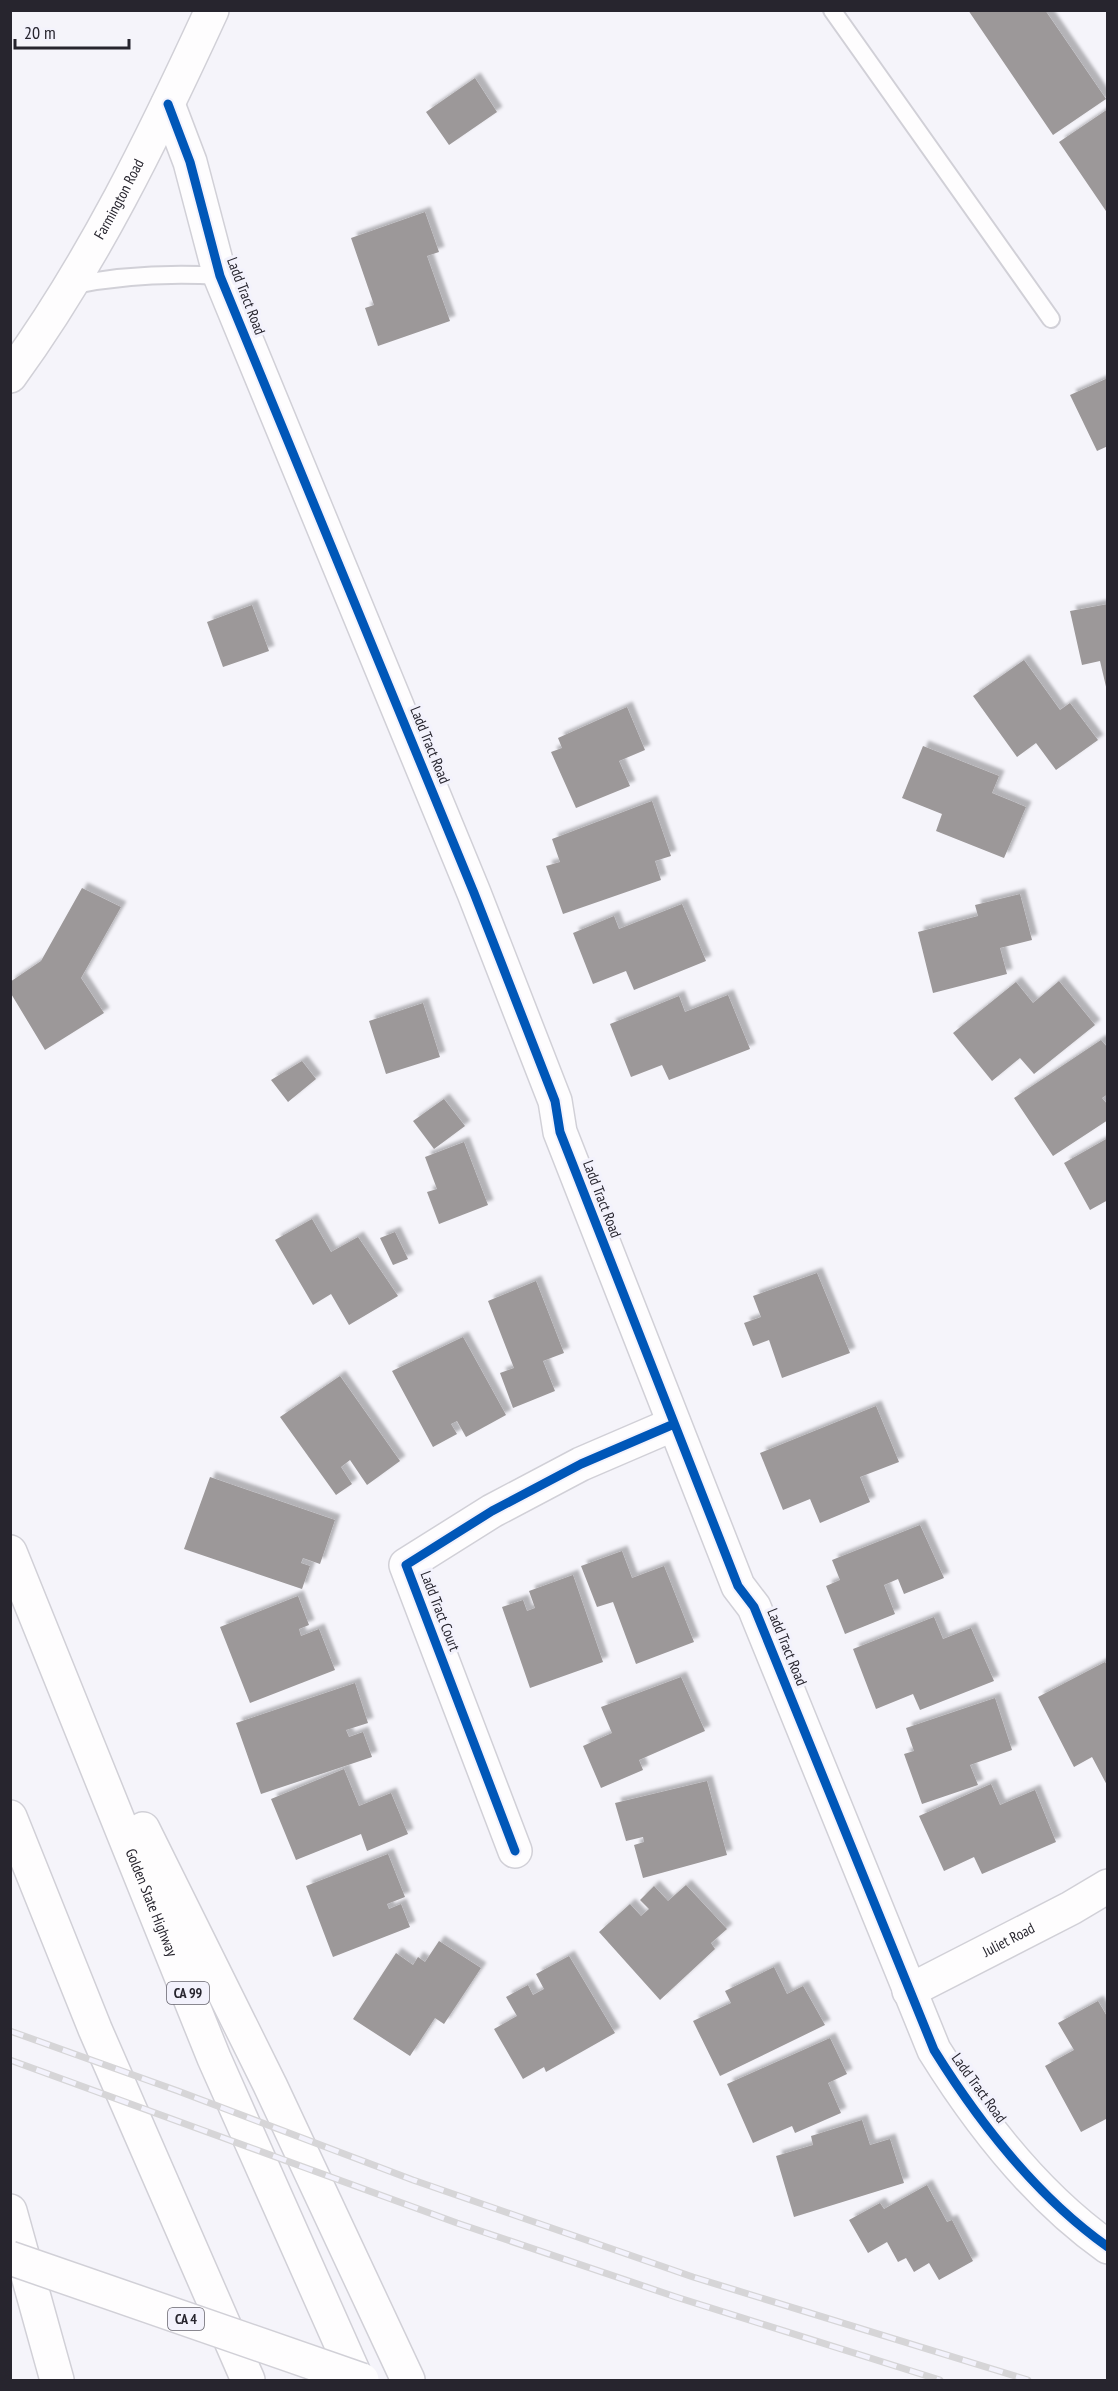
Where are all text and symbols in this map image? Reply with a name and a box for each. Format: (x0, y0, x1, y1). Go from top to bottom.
scale bar (15, 12, 129, 50)
text: 20 m (24, 21, 56, 44)
street label: Farmington Road (89, 156, 148, 242)
street label: Ladd Tract Road (223, 254, 270, 337)
street label: Ladd Tract Road (406, 703, 455, 786)
street label: Ladd Tract Road (579, 1157, 626, 1240)
street label: Ladd Tract Court (417, 1568, 464, 1653)
street label: Ladd Tract Road (763, 1605, 812, 1688)
street label: Golden State Highway (122, 1846, 182, 1959)
street label: Juliet Road (978, 1918, 1038, 1961)
road number: CA 99 (167, 1982, 209, 2004)
street label: Ladd Tract Road (948, 2049, 1011, 2126)
road number: CA 4 (168, 2308, 204, 2330)

